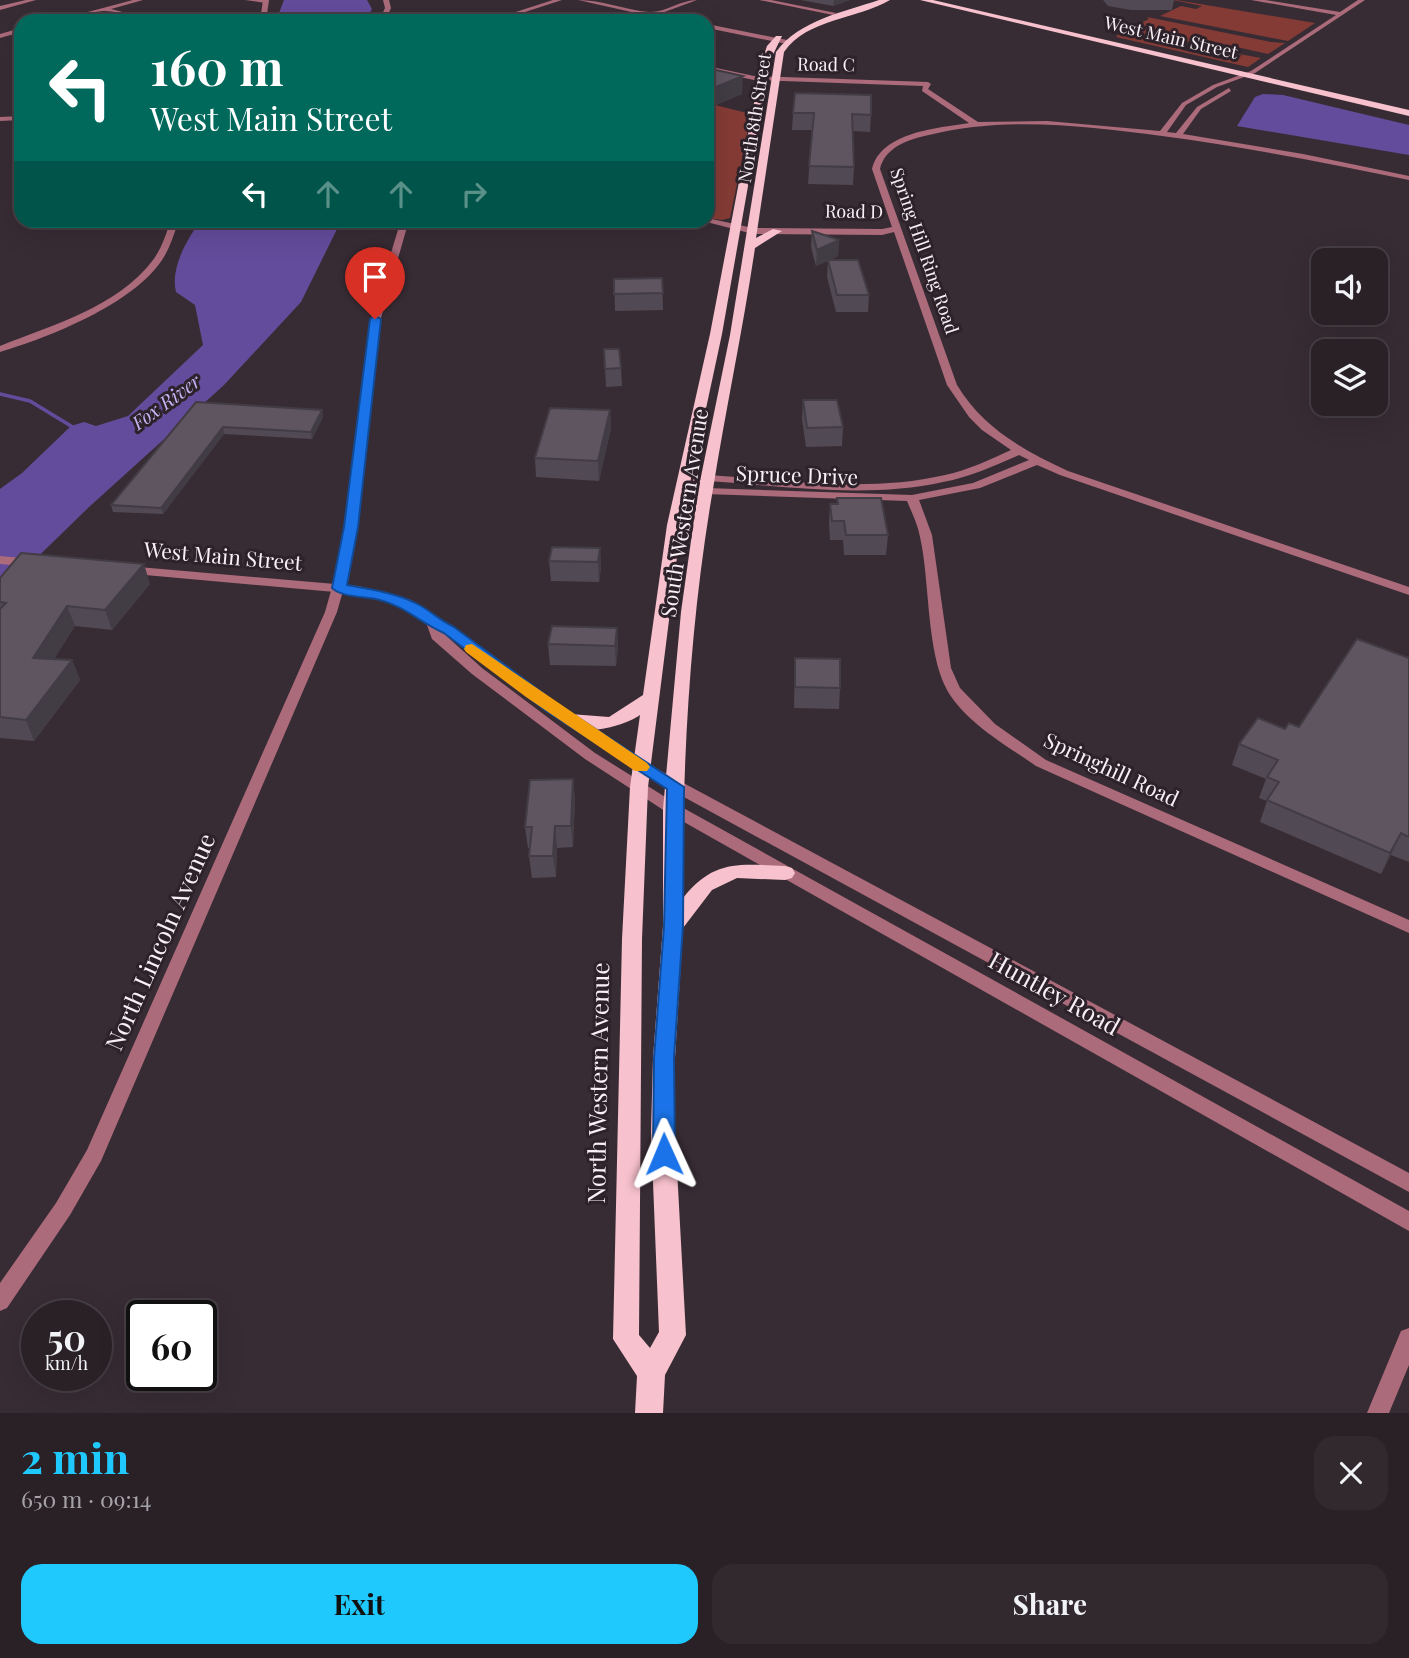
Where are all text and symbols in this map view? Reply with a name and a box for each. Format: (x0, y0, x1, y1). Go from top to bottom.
street label: West Main Street (1101, 10, 1241, 64)
text: 160 m (150, 33, 284, 98)
icon: left (35, 42, 126, 133)
street label: North 8th Street (732, 51, 776, 184)
street label: Road C (797, 51, 855, 77)
text: West Main Street (150, 96, 392, 139)
street label: Spring Hill Ring Road (885, 164, 965, 337)
icon: left (236, 175, 274, 213)
icon: ahead (309, 175, 347, 213)
icon: ahead (382, 175, 420, 213)
icon: right (455, 175, 493, 213)
street label: Road D (825, 198, 883, 224)
pin (345, 247, 405, 319)
map controls (1311, 248, 1388, 416)
button: sound (1311, 248, 1388, 325)
icon: arrive (356, 258, 394, 296)
button: layers (1311, 339, 1388, 416)
water label: Fox River (125, 367, 206, 435)
street label: South Western Avenue (653, 406, 713, 619)
street label: Spruce Drive (735, 458, 859, 490)
street label: West Main Street (142, 534, 304, 576)
street label: Springhill Road (1040, 725, 1184, 812)
street label: North Lincoln Avenue (97, 828, 221, 1055)
street label: Huntley Road (984, 943, 1126, 1041)
street label: North Western Avenue (579, 962, 615, 1204)
position arrow (627, 1117, 701, 1191)
speed limit sign: 60 (126, 1300, 217, 1391)
text: 50 (47, 1313, 86, 1360)
text: km/h (45, 1351, 88, 1375)
text: 2 min (21, 1429, 129, 1485)
button: close (1314, 1436, 1388, 1510)
text: 650 m · 09:14 (21, 1483, 151, 1514)
button: Exit (21, 1564, 698, 1644)
button: Share (712, 1564, 1388, 1644)

